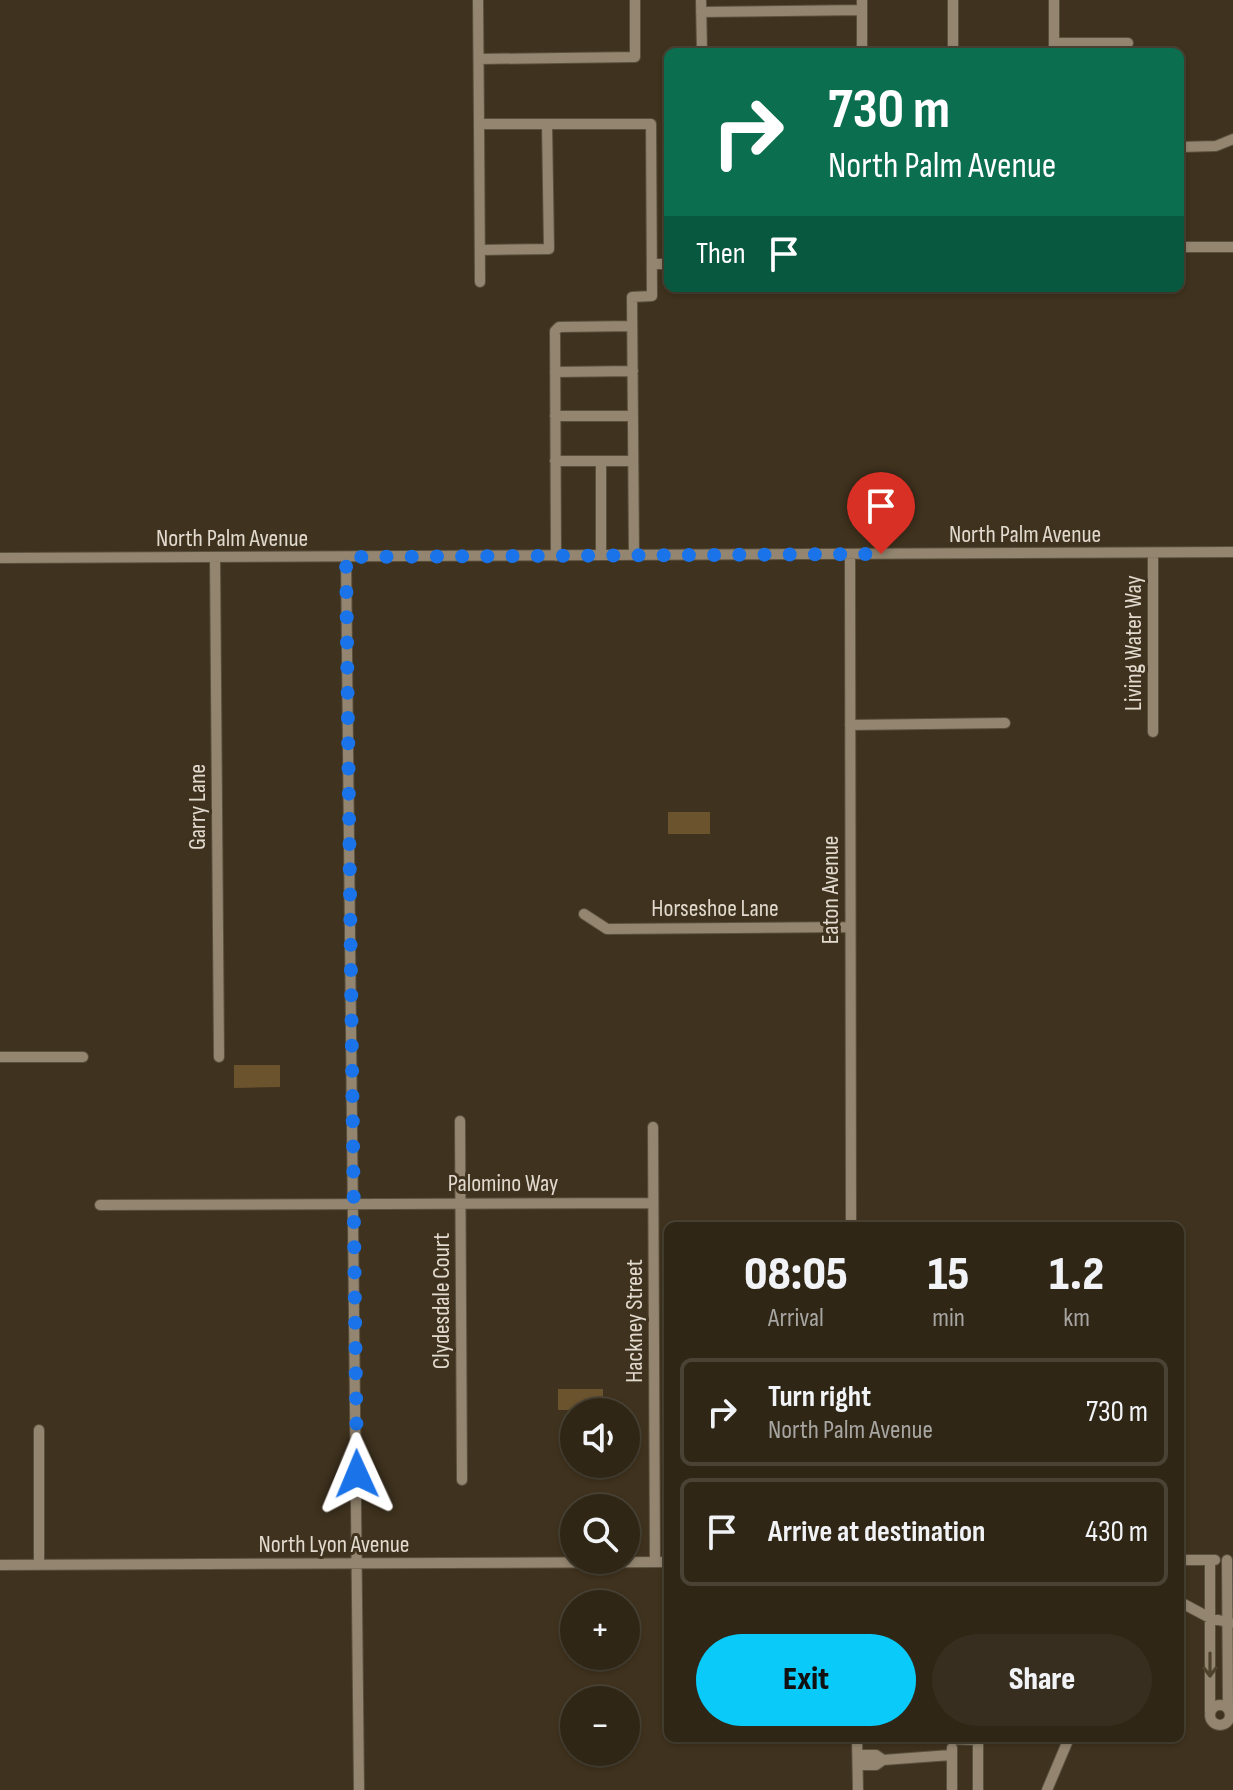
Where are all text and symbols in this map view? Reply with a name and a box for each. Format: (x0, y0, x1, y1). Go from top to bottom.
text: 730 m (828, 77, 950, 144)
icon: right (696, 80, 800, 184)
text: North Palm Avenue (828, 145, 1056, 188)
icon: arrive (762, 232, 806, 276)
text: Then (696, 236, 746, 272)
pin (847, 472, 915, 554)
icon: arrive (859, 484, 903, 528)
street label: North Palm Avenue (949, 520, 1101, 549)
street label: North Palm Avenue (156, 524, 308, 553)
street label: Living Water Way (1119, 575, 1148, 711)
street label: Garry Lane (183, 764, 212, 850)
street label: Eaton Avenue (816, 836, 845, 944)
street label: Horseshoe Lane (651, 894, 779, 923)
street label: Palomino Way (448, 1169, 558, 1198)
street label: Clydesdale Court (427, 1233, 456, 1369)
text: 08:05 (744, 1246, 848, 1303)
text: 15 (928, 1246, 969, 1303)
text: 1.2 (1049, 1246, 1104, 1303)
street label: Hackney Street (620, 1259, 649, 1383)
text: Arrival (768, 1303, 824, 1334)
text: min (932, 1303, 965, 1334)
text: km (1063, 1303, 1090, 1334)
text: Turn right (768, 1379, 871, 1415)
icon: right (700, 1390, 744, 1434)
text: 730 m (1086, 1394, 1148, 1430)
map controls (560, 1398, 640, 1766)
button: sound (560, 1398, 640, 1478)
text: North Palm Avenue (768, 1415, 933, 1446)
position arrow (315, 1432, 399, 1516)
button: search (560, 1494, 640, 1574)
icon: arrive (700, 1510, 744, 1554)
text: Arrive at destination (768, 1514, 985, 1550)
text: 430 m (1085, 1514, 1148, 1550)
street label: North Lyon Avenue (259, 1530, 409, 1559)
button: + (560, 1590, 640, 1670)
button: Exit (696, 1634, 916, 1726)
button: Share (932, 1634, 1152, 1726)
one-way arrow (1202, 1651, 1218, 1678)
button: − (560, 1686, 640, 1766)

